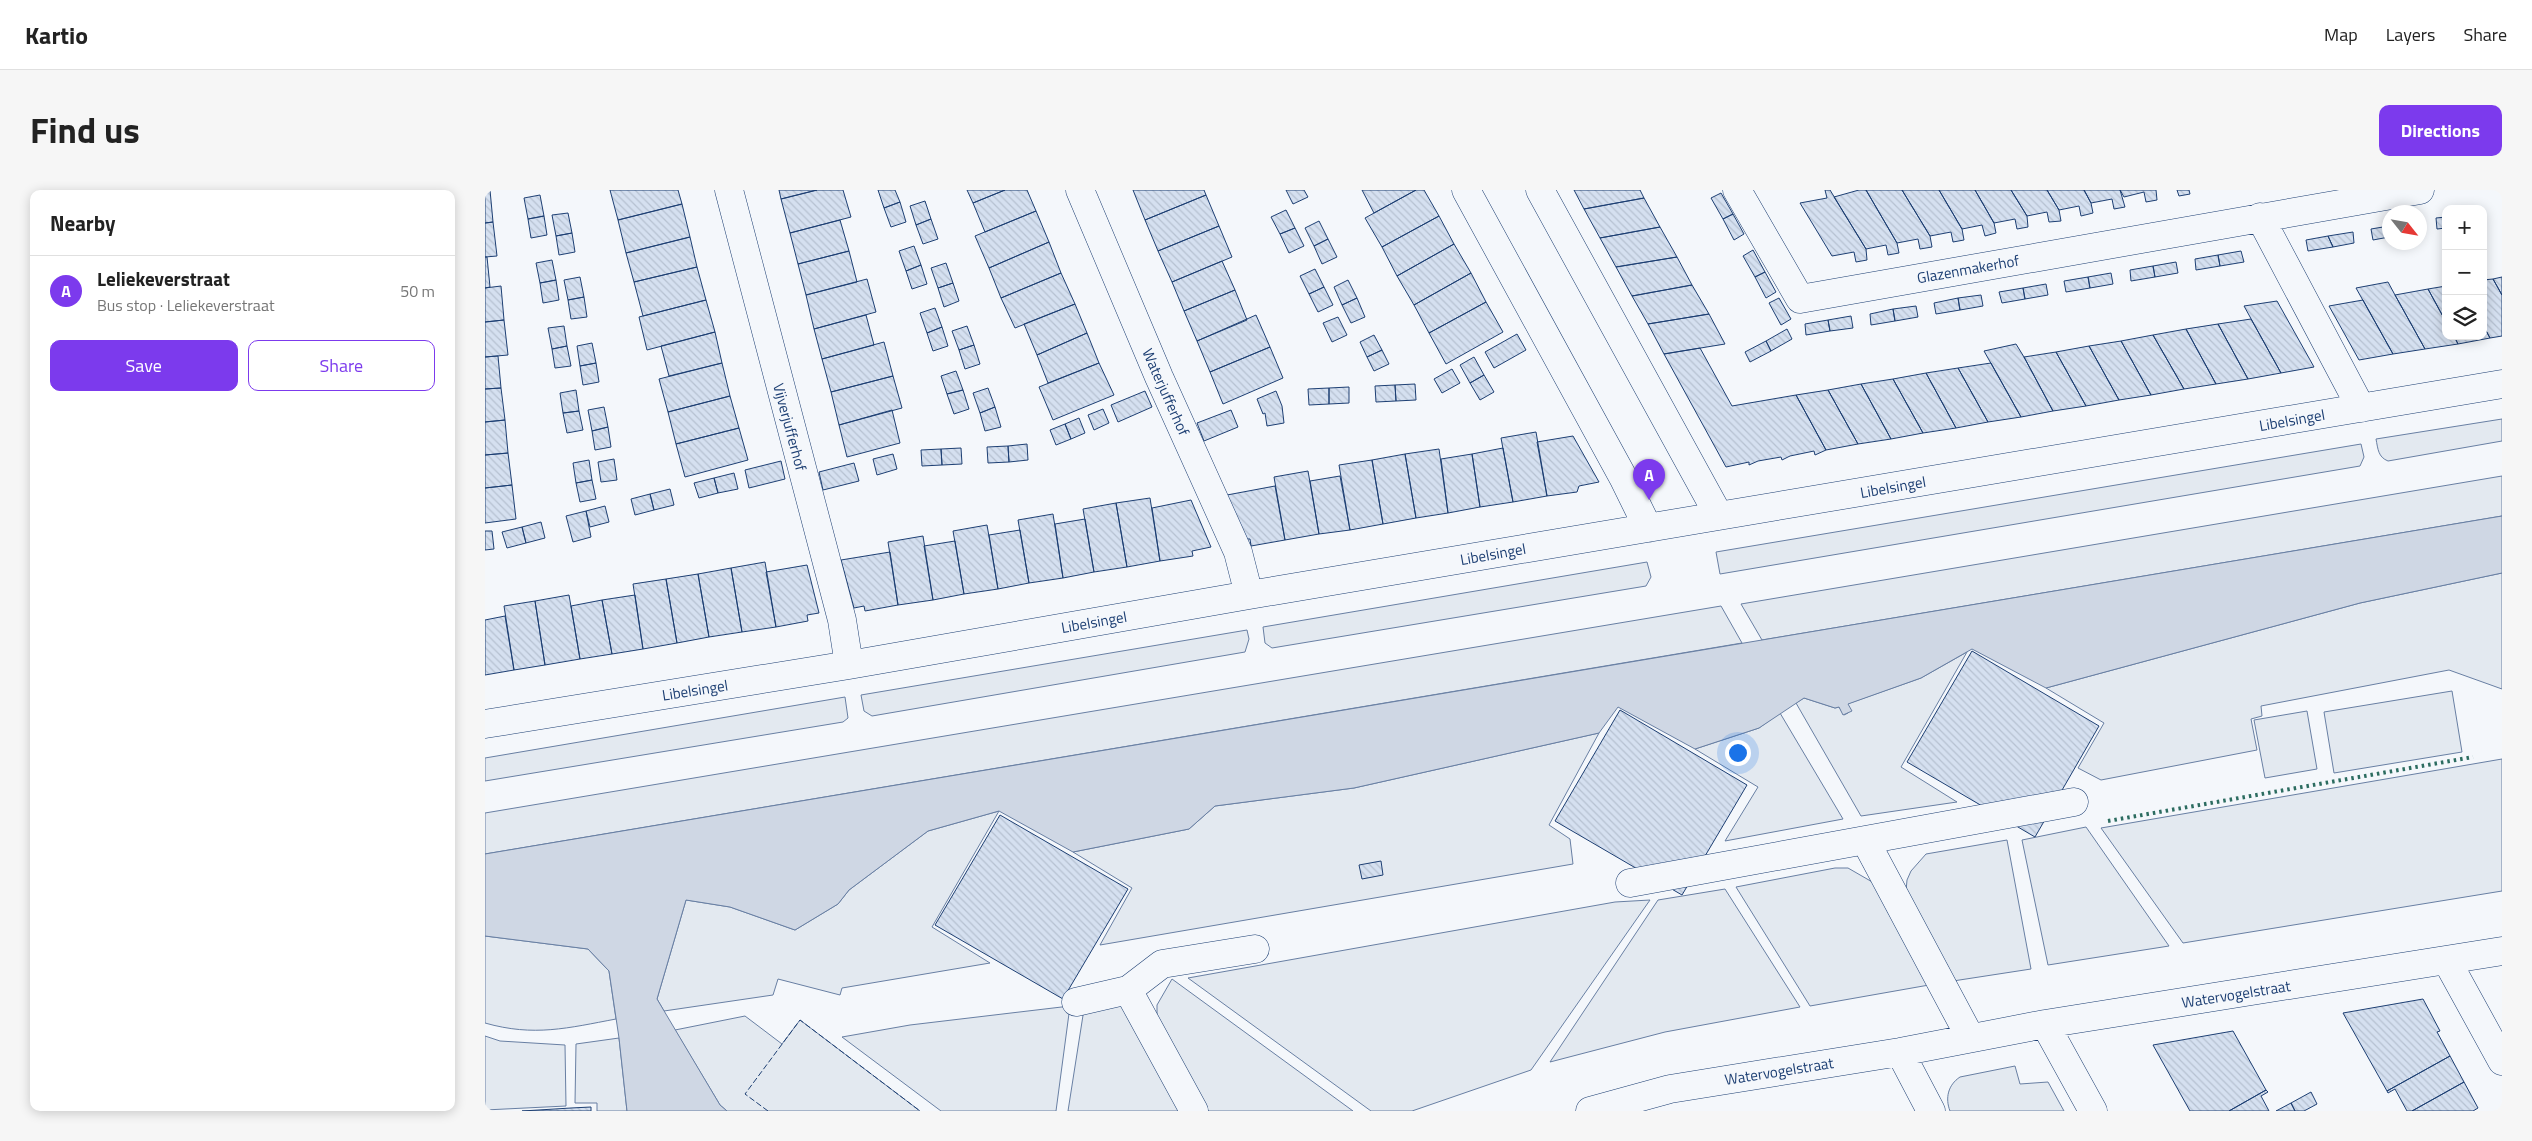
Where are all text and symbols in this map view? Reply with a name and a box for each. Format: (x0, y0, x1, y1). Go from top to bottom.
text: Kartio (25, 17, 88, 53)
text: Map (2324, 21, 2358, 48)
text: Layers (2386, 21, 2435, 48)
text: Share (2463, 21, 2507, 48)
text: Find us (30, 103, 140, 157)
button: Directions (2379, 105, 2502, 156)
north arrow (2382, 205, 2427, 250)
map controls (2442, 205, 2487, 340)
button: + (2442, 205, 2487, 250)
text: Nearby (50, 207, 115, 239)
street label: Glazenmakerhof (1915, 249, 2021, 289)
button: − (2442, 250, 2487, 295)
text: Leliekeverstraat (97, 264, 230, 293)
text: A (61, 279, 71, 303)
text: 50 m (400, 279, 435, 303)
text: Bus stop · Leliekeverstraat (97, 293, 275, 317)
button: layers (2442, 295, 2487, 340)
button: Save (50, 340, 238, 391)
button: Share (248, 340, 435, 391)
street label: Waterjufferhof (1137, 345, 1196, 439)
street label: Vijverjufferhof (767, 381, 813, 473)
street label: Libelsingel (2257, 403, 2327, 437)
pin: A (1633, 459, 1665, 500)
street label: Libelsingel (1858, 470, 1928, 504)
street label: Libelsingel (1458, 537, 1528, 571)
street label: Libelsingel (1059, 605, 1129, 639)
street label: Libelsingel (660, 673, 730, 707)
your location (1725, 740, 1751, 766)
street label: Watervogelstraat (2180, 974, 2293, 1014)
street label: Watervogelstraat (1723, 1051, 1836, 1091)

